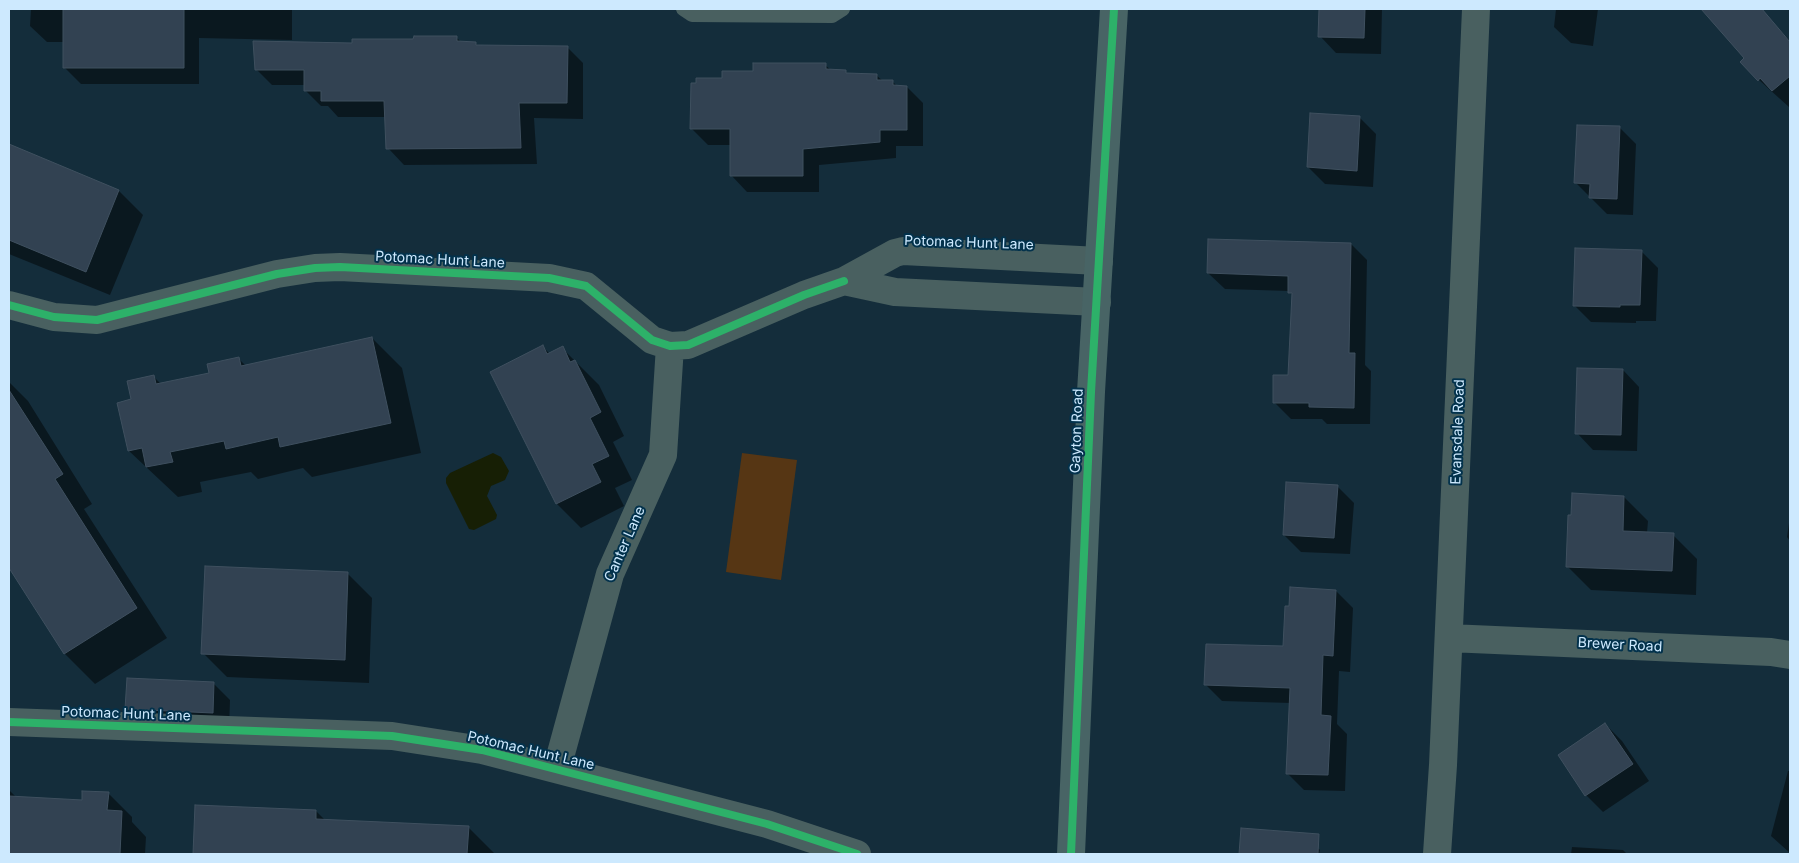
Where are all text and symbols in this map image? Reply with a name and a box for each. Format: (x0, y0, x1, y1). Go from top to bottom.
street label: Potomac Hunt Lane (904, 232, 1034, 254)
street label: Potomac Hunt Lane (375, 248, 505, 272)
street label: Evansdale Road (1448, 379, 1468, 485)
street label: Gayton Road (1067, 388, 1087, 474)
street label: Canter Lane (601, 504, 649, 584)
street label: Brewer Road (1577, 634, 1663, 656)
street label: Potomac Hunt Lane (61, 703, 191, 725)
street label: Potomac Hunt Lane (466, 728, 596, 774)

